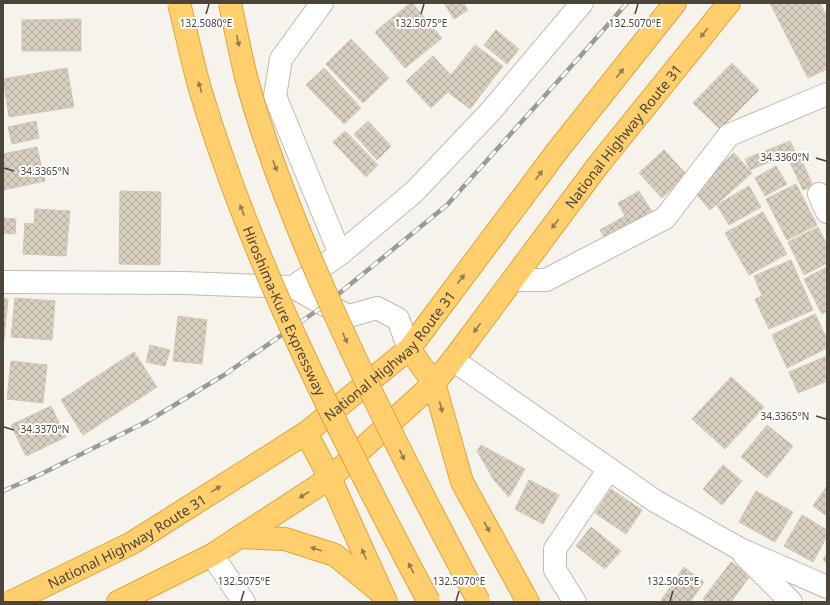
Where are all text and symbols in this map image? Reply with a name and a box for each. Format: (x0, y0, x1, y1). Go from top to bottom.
text: 132.5080°E (180, 16, 232, 30)
text: 132.5075°E (395, 16, 447, 30)
text: 132.5070°E (609, 16, 661, 30)
one-way arrow (700, 28, 709, 39)
one-way arrow (236, 35, 242, 47)
street label: National Highway Route 31 (560, 60, 686, 212)
one-way arrow (615, 68, 624, 78)
one-way arrow (197, 80, 203, 92)
text: 34.3360°N (761, 150, 809, 164)
one-way arrow (272, 160, 278, 172)
text: 34.3365°N (21, 164, 69, 178)
one-way arrow (535, 170, 544, 181)
one-way arrow (239, 203, 245, 215)
one-way arrow (551, 219, 559, 229)
street label: Hiroshima-Kure Expressway (239, 223, 331, 399)
one-way arrow (457, 274, 466, 285)
street label: National Highway Route 31 (319, 286, 459, 425)
one-way arrow (473, 323, 481, 334)
one-way arrow (342, 332, 348, 343)
one-way arrow (438, 401, 444, 413)
text: 34.3365°N (761, 409, 809, 423)
text: 34.3370°N (21, 422, 69, 436)
one-way arrow (399, 449, 405, 460)
one-way arrow (210, 486, 222, 493)
street label: National Highway Route 31 (44, 489, 210, 592)
one-way arrow (299, 491, 309, 499)
one-way arrow (483, 522, 490, 533)
one-way arrow (310, 546, 322, 552)
one-way arrow (361, 547, 367, 559)
one-way arrow (408, 562, 414, 573)
text: 132.5075°E (218, 574, 270, 588)
text: 132.5070°E (433, 574, 485, 588)
text: 132.5065°E (647, 574, 699, 588)

